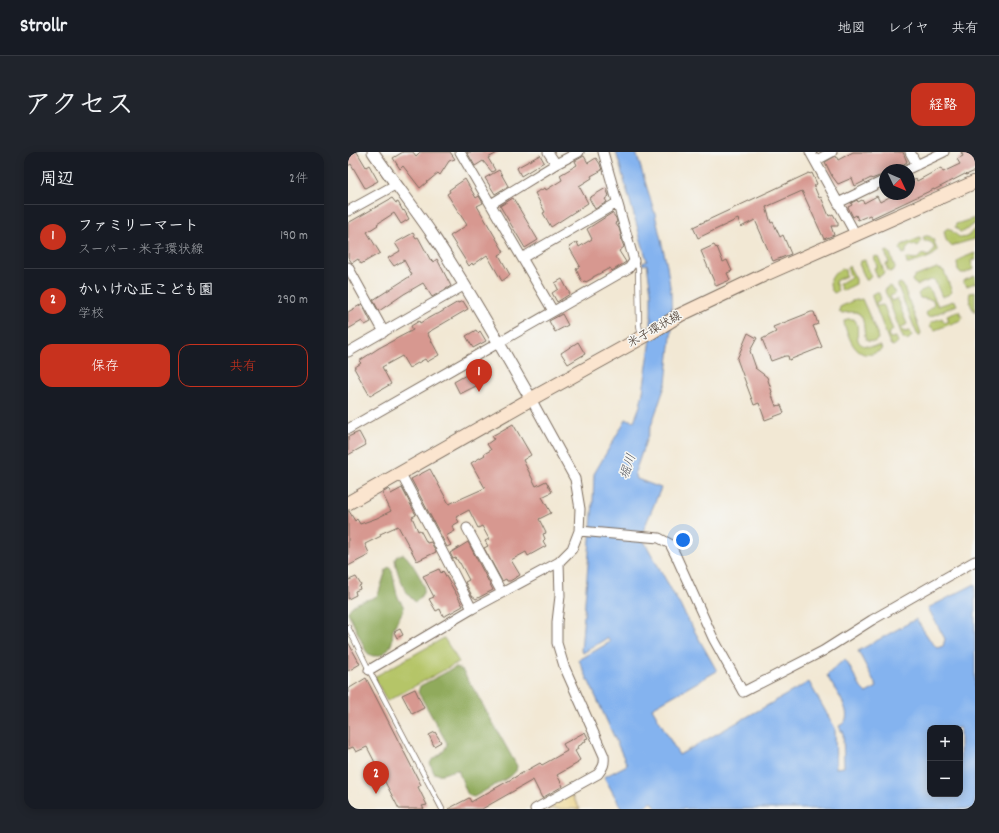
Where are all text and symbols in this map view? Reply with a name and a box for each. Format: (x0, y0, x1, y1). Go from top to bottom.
text: Strollr (20, 14, 67, 41)
text: 地図 (838, 19, 866, 39)
text: レイヤ (888, 19, 929, 39)
text: 共有 (951, 19, 979, 39)
button: 経路 (911, 83, 975, 126)
text: アクセス (24, 88, 134, 128)
north arrow (879, 164, 915, 200)
text: 周辺 (40, 169, 74, 193)
text: 2件 (289, 170, 308, 189)
text: ファミリーマート (78, 216, 199, 238)
text: 1 (52, 227, 54, 246)
text: 190 m (280, 227, 308, 246)
text: スーパー · 米子環状線 (78, 241, 203, 260)
text: かいけ心正こども園 (78, 280, 213, 302)
text: 2 (50, 291, 56, 310)
text: 290 m (277, 291, 308, 310)
text: 学校 (78, 305, 104, 324)
street label: 米子環状線 (625, 308, 685, 352)
button: 保存 (40, 344, 170, 387)
button: 共有 (178, 344, 308, 387)
pin: 1 (466, 359, 492, 392)
water label: 堀川 (616, 452, 642, 482)
your location (673, 530, 693, 550)
map controls (927, 725, 963, 797)
button: + (927, 725, 963, 761)
pin: 2 (363, 761, 389, 794)
button: − (927, 761, 963, 797)

